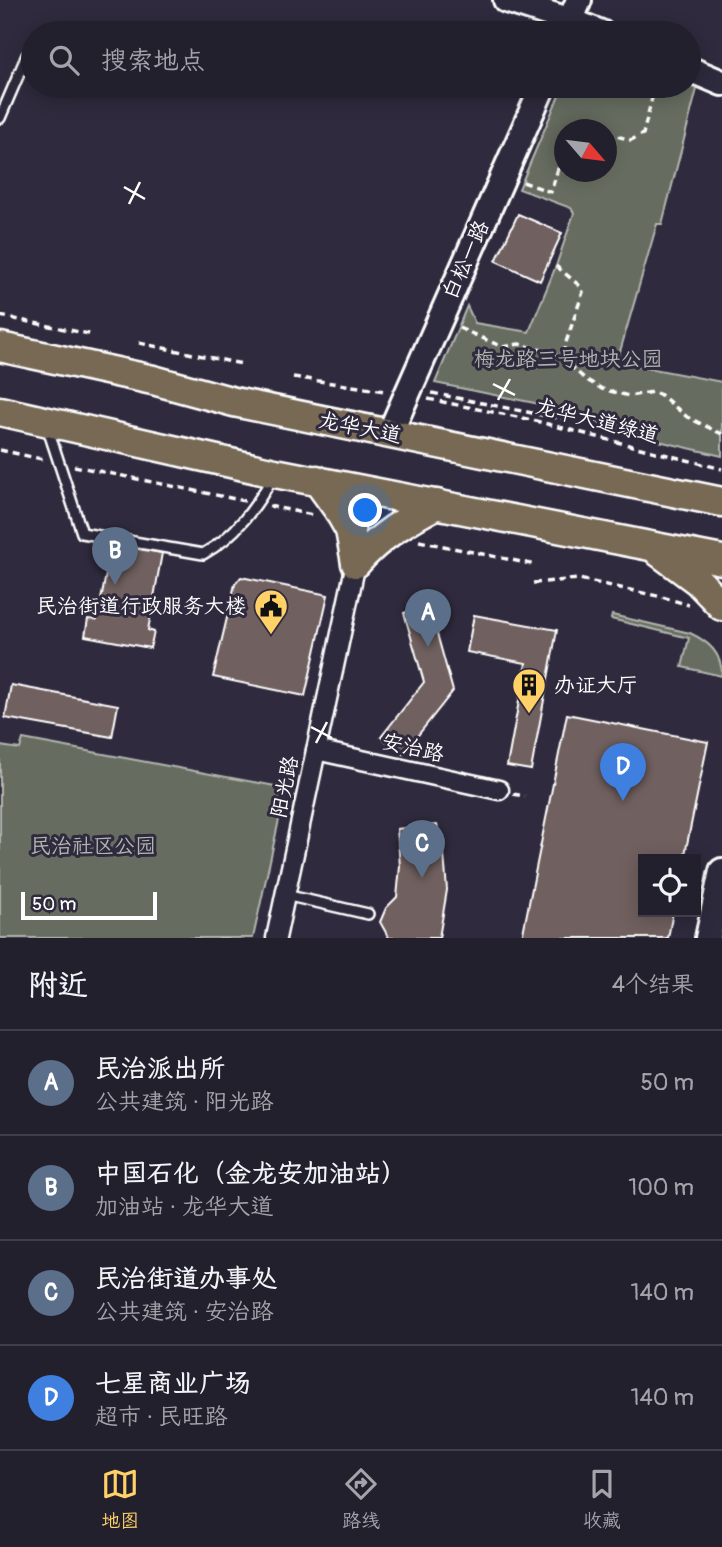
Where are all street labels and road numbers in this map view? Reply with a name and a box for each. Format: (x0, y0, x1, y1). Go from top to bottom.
street label: 白松一路 (437, 216, 495, 304)
street label: 龙华大道绿道 (533, 393, 661, 449)
street label: 龙华大道 (316, 407, 404, 449)
street label: 安治路 (379, 728, 447, 768)
street label: 阳光路 (265, 753, 305, 821)

